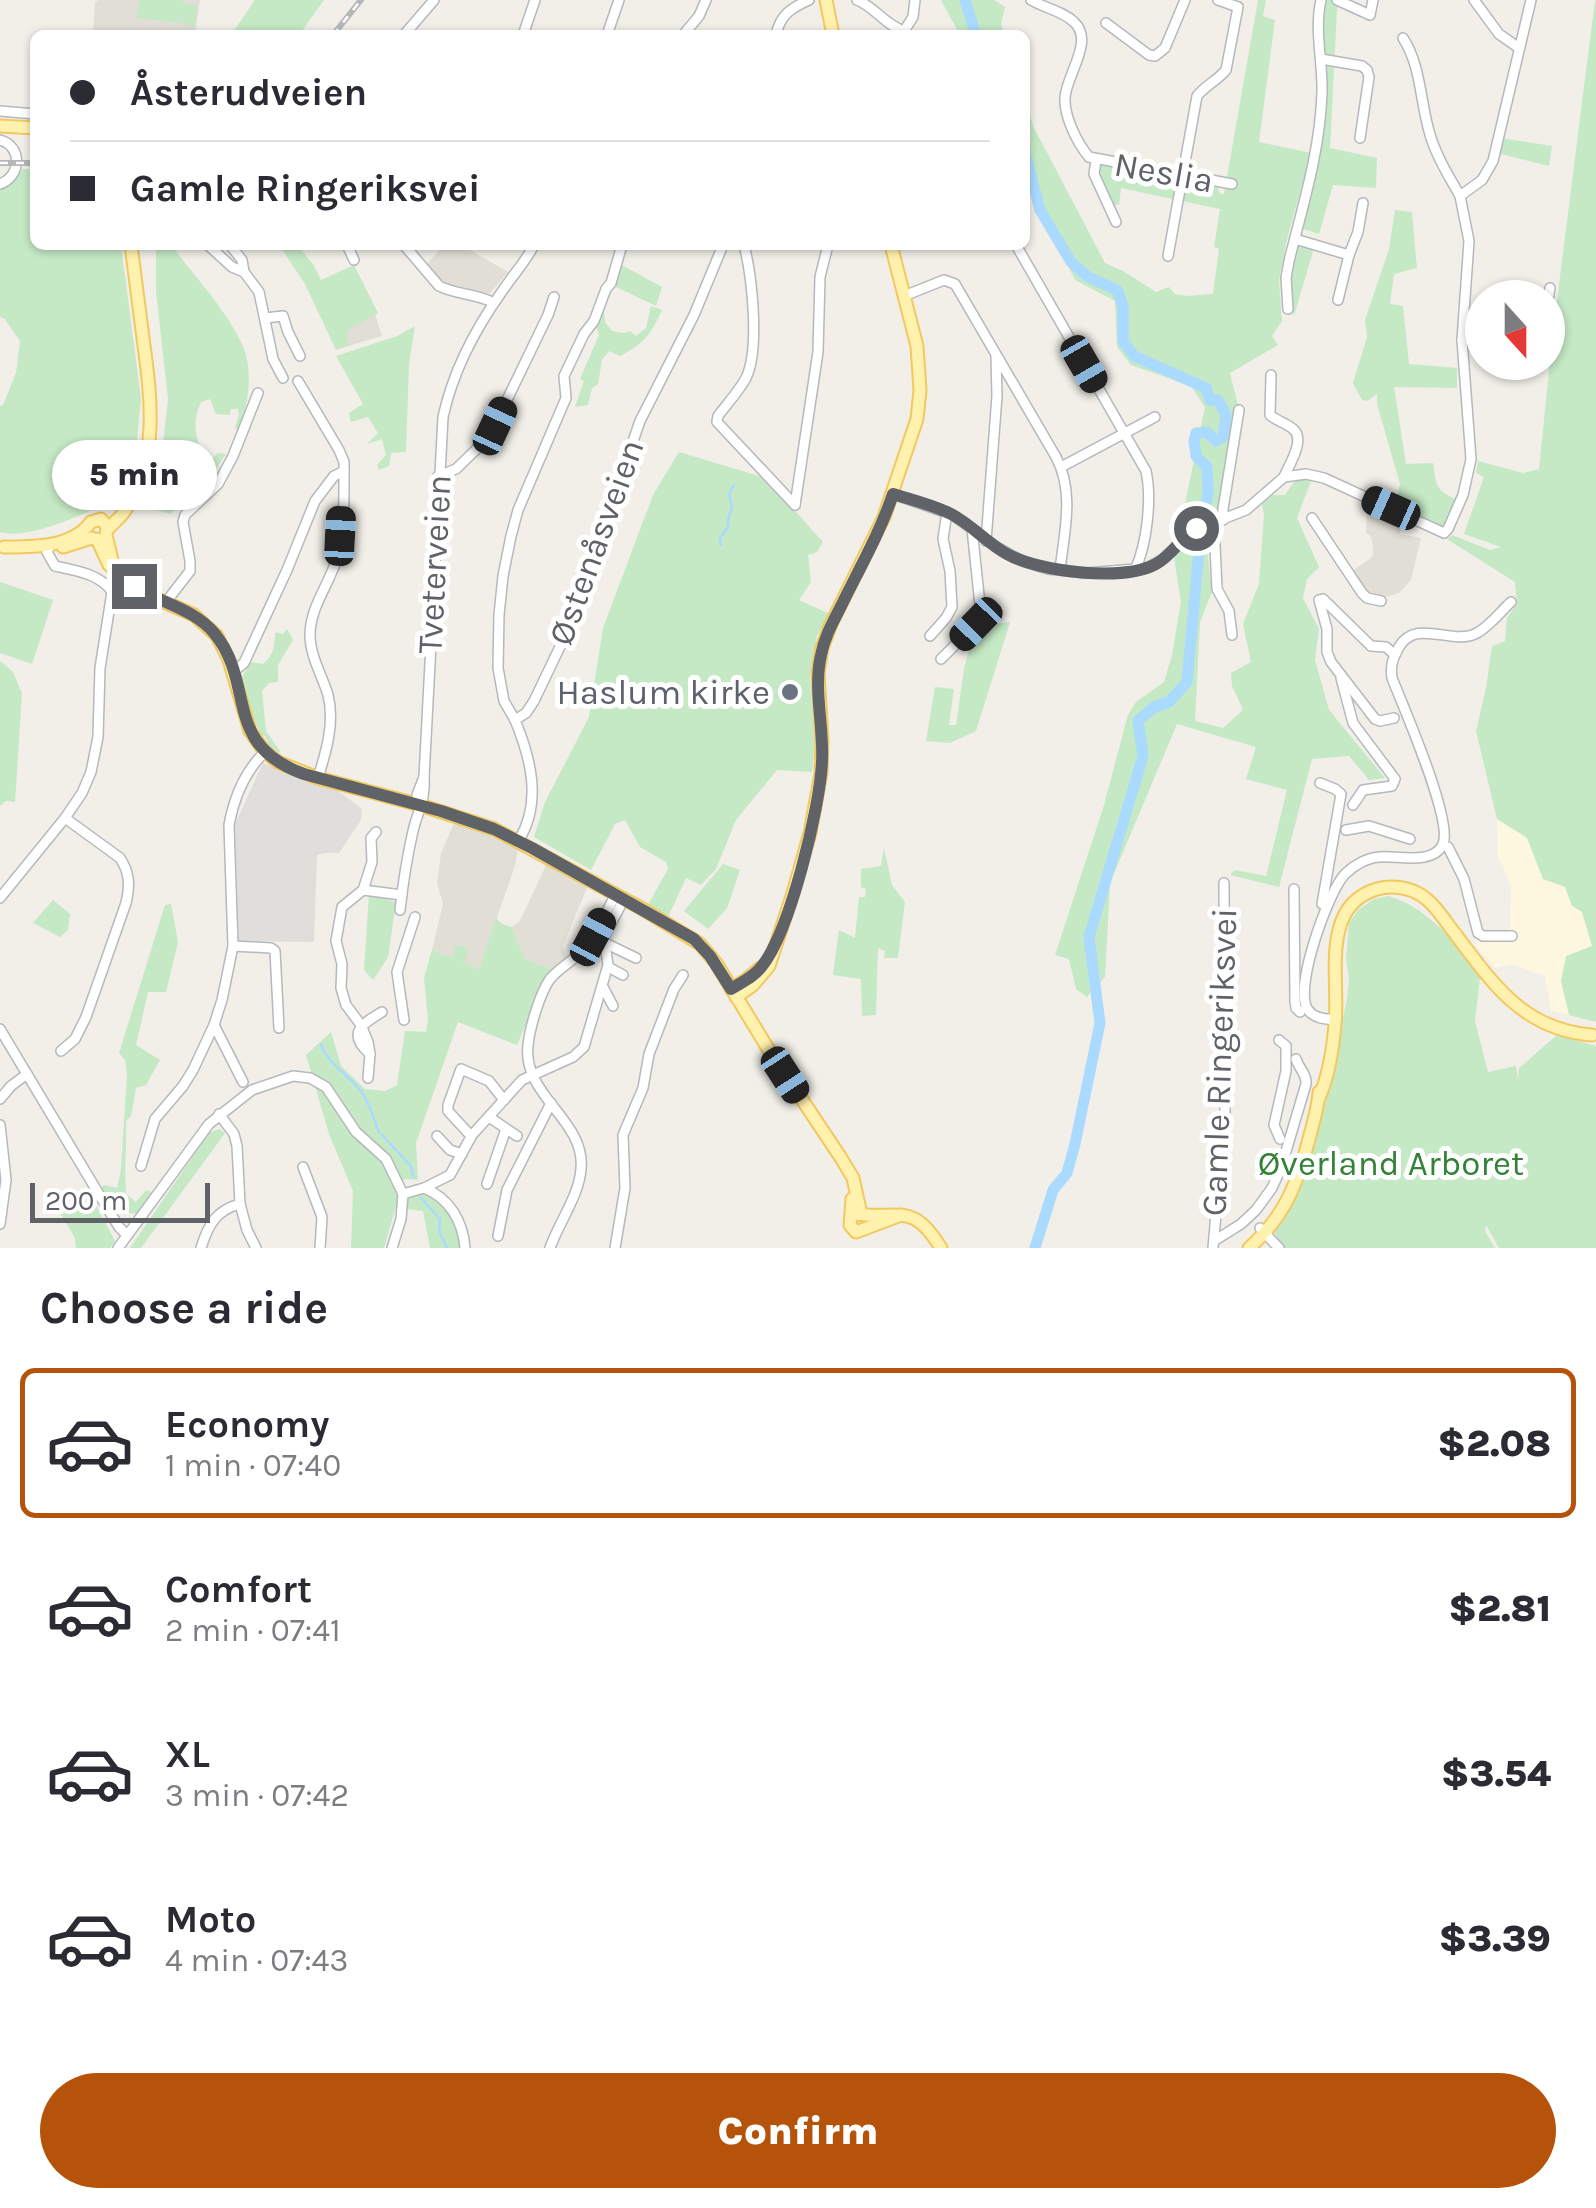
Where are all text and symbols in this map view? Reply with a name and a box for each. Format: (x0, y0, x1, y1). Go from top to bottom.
text: Åsterudveien (130, 70, 367, 115)
street label: Neslia (1111, 144, 1217, 201)
text: Gamle Ringeriksvei (130, 166, 480, 211)
north arrow (1465, 280, 1565, 380)
map controls (1465, 280, 1565, 380)
car (1056, 331, 1112, 397)
car (469, 392, 521, 460)
street label: Østenåsveien (540, 434, 653, 651)
callout: 5 min (52, 441, 216, 511)
text: 5 min (89, 456, 180, 493)
street label: Tveterveien (409, 473, 460, 655)
car (1357, 482, 1425, 534)
car (323, 505, 357, 567)
route start (1174, 506, 1219, 551)
route end (112, 564, 157, 609)
car (944, 592, 1008, 656)
place label: Haslum kirke (556, 672, 770, 713)
marker: Haslum kirke (779, 681, 801, 703)
car (566, 903, 620, 971)
street label: Gamle Ringeriksvei (1194, 907, 1245, 1217)
car (756, 1042, 814, 1108)
park label: Øverland Arboret (1258, 1143, 1524, 1184)
scale bar (30, 1178, 210, 1222)
text: 200 m (45, 1184, 127, 1217)
text: Choose a ride (40, 1282, 328, 1334)
icon: car (45, 1398, 135, 1488)
text: Economy (165, 1402, 329, 1447)
text: $2.08 (1437, 1421, 1551, 1466)
text: 1 min · 07:40 (165, 1447, 341, 1484)
icon: car (45, 1563, 135, 1653)
text: Comfort (165, 1567, 312, 1612)
text: $2.81 (1448, 1586, 1551, 1631)
text: 2 min · 07:41 (165, 1612, 341, 1649)
icon: car (45, 1728, 135, 1818)
text: XL (165, 1732, 210, 1777)
text: $3.54 (1441, 1751, 1551, 1796)
text: 3 min · 07:42 (165, 1777, 349, 1814)
icon: car (45, 1893, 135, 1983)
text: Moto (165, 1897, 256, 1942)
text: $3.39 (1439, 1916, 1551, 1961)
text: 4 min · 07:43 (165, 1942, 348, 1979)
button: Confirm (40, 2073, 1556, 2188)

